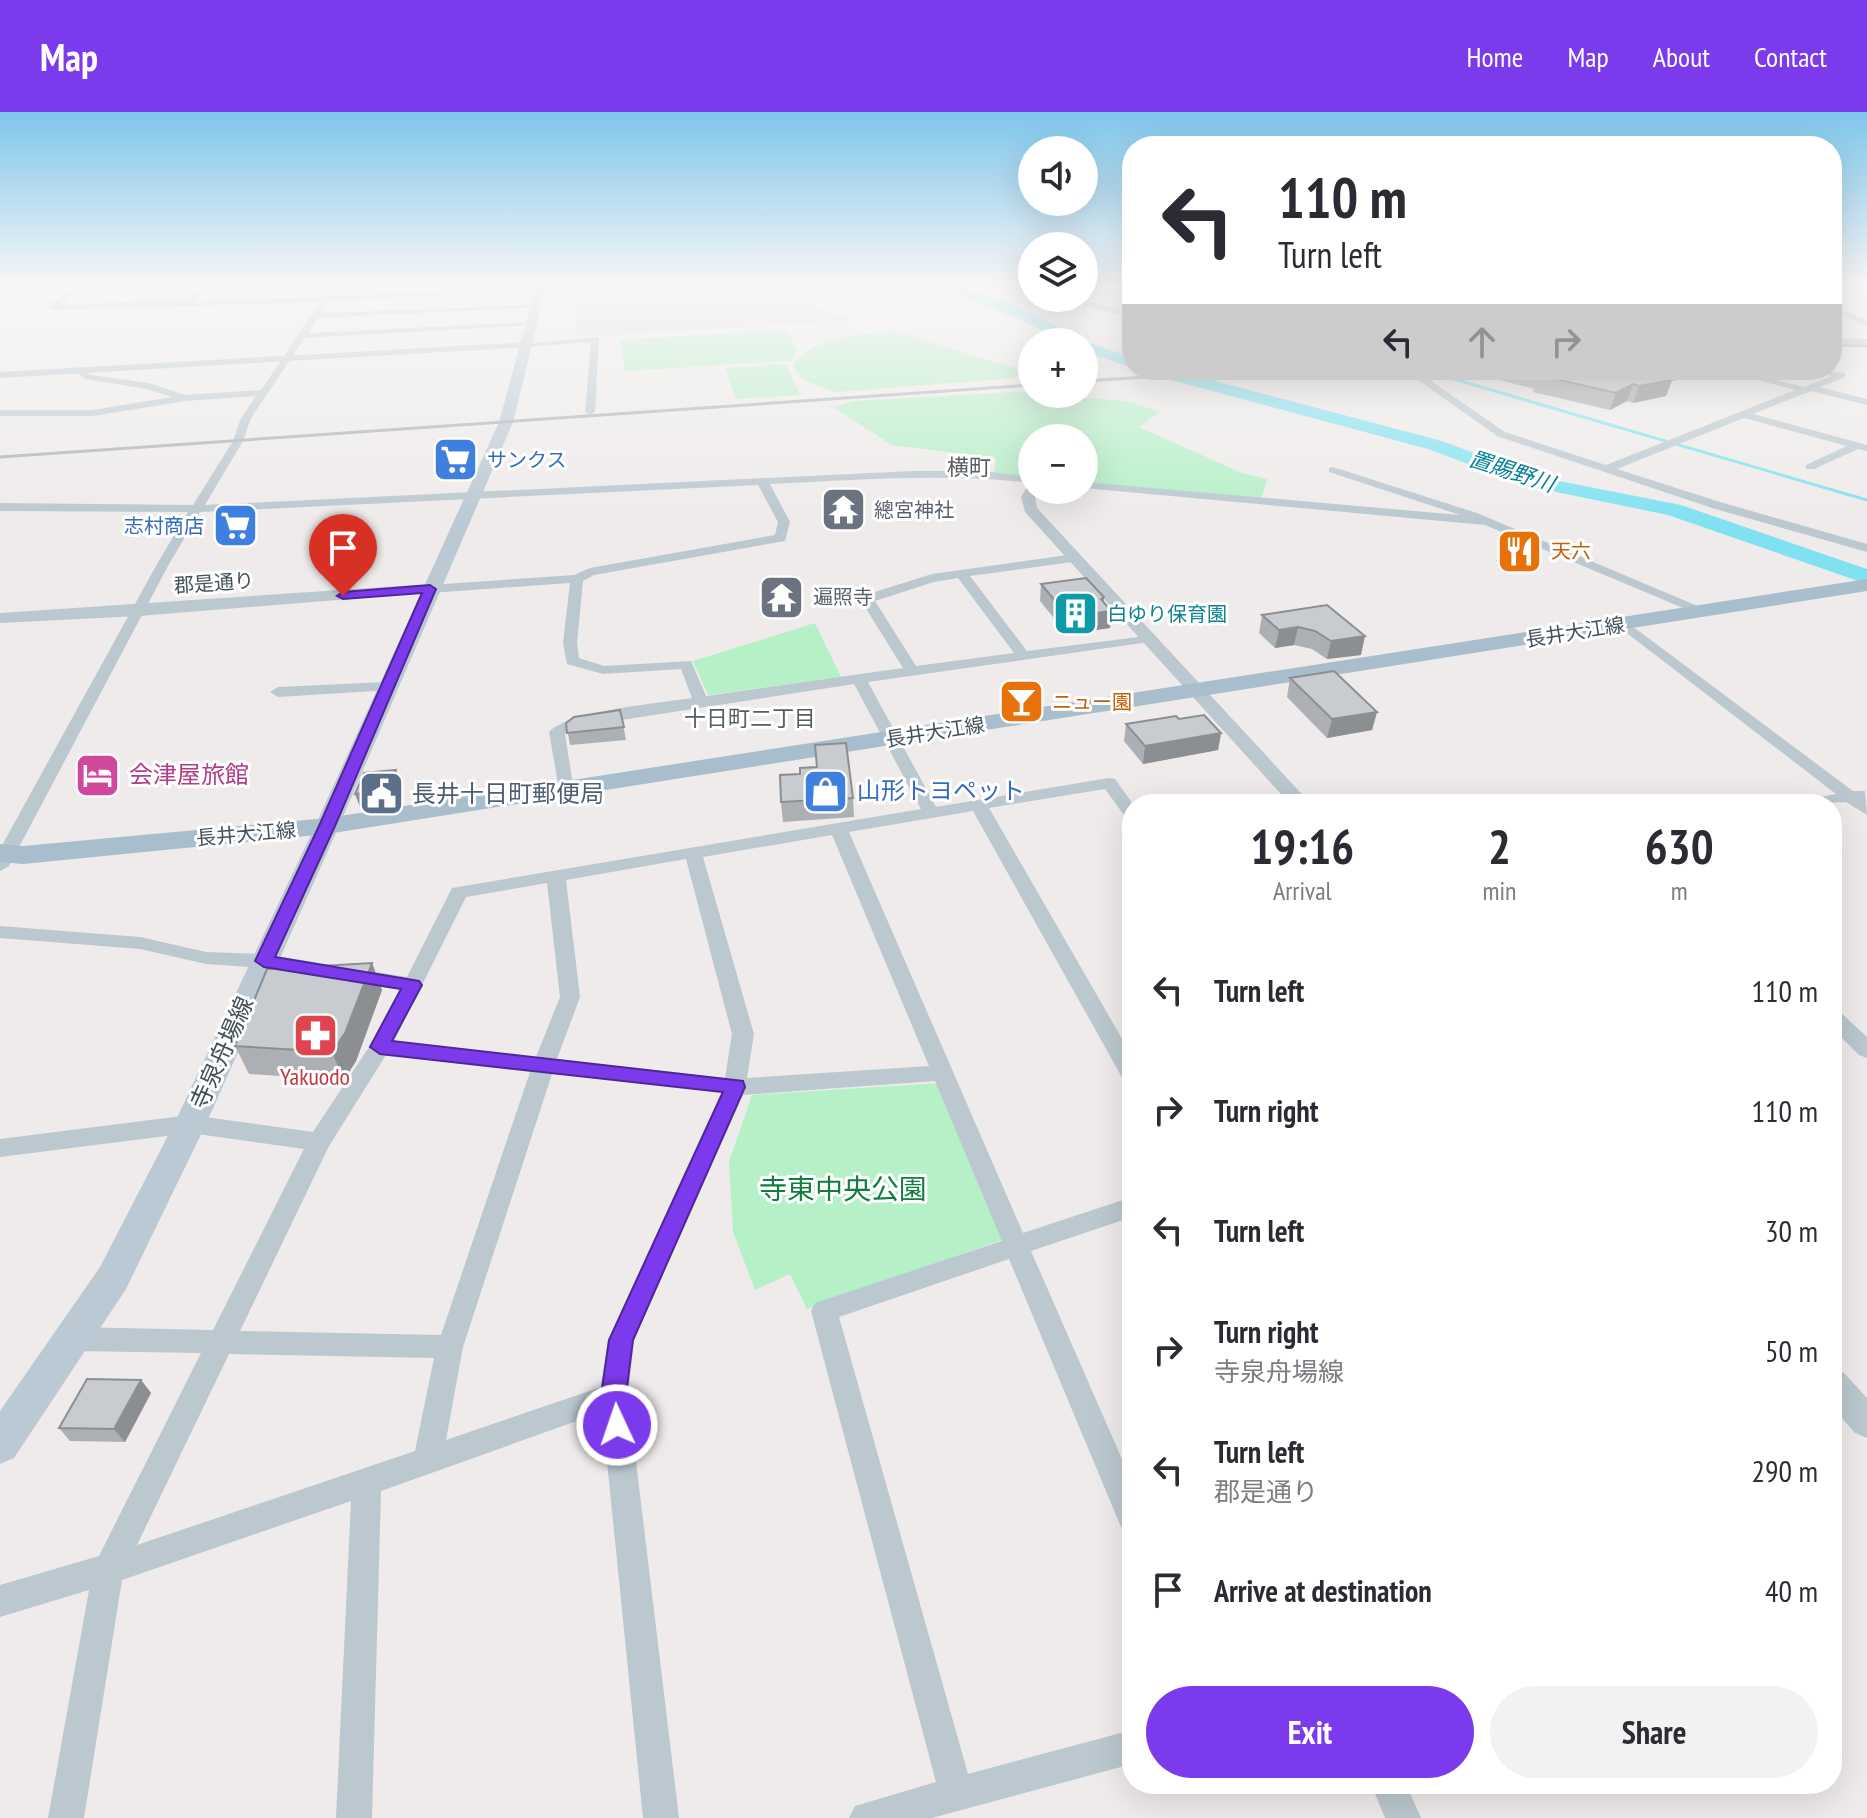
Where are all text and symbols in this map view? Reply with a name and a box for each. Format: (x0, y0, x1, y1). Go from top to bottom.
text: Map (40, 32, 98, 81)
text: Home (1467, 38, 1523, 75)
text: Map (1567, 38, 1609, 75)
text: About (1653, 38, 1710, 75)
text: Contact (1754, 38, 1827, 75)
map controls (1018, 136, 1098, 504)
button: sound (1018, 136, 1098, 216)
text: 110 m (1278, 161, 1407, 233)
icon: left (1146, 168, 1250, 272)
text: Turn left (1278, 231, 1382, 278)
button: layers (1018, 232, 1098, 312)
icon: left (1376, 320, 1420, 364)
icon: ahead (1460, 320, 1504, 364)
icon: right (1544, 320, 1588, 364)
button: + (1018, 328, 1098, 408)
button: − (1018, 424, 1098, 504)
supermarket icon: サンクス (432, 436, 480, 484)
water label: 置賜野川 (1466, 444, 1560, 499)
place label: サンクス (487, 447, 566, 473)
district label: 横町 (947, 453, 991, 481)
temple icon: 總宮神社 (819, 486, 867, 534)
place label: 總宮神社 (874, 497, 954, 523)
supermarket icon: 志村商店 (211, 502, 259, 550)
place label: 志村商店 (124, 513, 204, 539)
pin (309, 514, 377, 596)
icon: arrive (321, 526, 365, 570)
restaurant icon: 天六 (1496, 527, 1544, 575)
place label: 天六 (1551, 538, 1591, 564)
street label: 郡是通り (173, 567, 255, 599)
temple icon: 遍照寺 (758, 573, 806, 621)
place label: 遍照寺 (813, 584, 873, 610)
building icon: 白ゆり保育園 (1052, 590, 1100, 638)
place label: 白ゆり保育園 (1107, 601, 1227, 627)
street label: 長井大江線 (1524, 611, 1626, 653)
bar icon: ニュー園 (997, 678, 1045, 726)
place label: ニュー園 (1052, 689, 1132, 715)
district label: 十日町二丁目 (684, 704, 816, 732)
street label: 長井大江線 (884, 711, 986, 753)
hotel icon: 会津屋旅館 (74, 751, 122, 799)
place label: 会津屋旅館 (129, 759, 249, 790)
shop icon: 山形トヨペット (802, 767, 850, 815)
public building icon: 長井十日町郵便局 (357, 770, 405, 818)
place label: 山形トヨペット (857, 775, 1025, 806)
place label: 長井十日町郵便局 (412, 778, 604, 809)
text: 19:16 (1250, 815, 1354, 877)
text: 2 (1488, 815, 1511, 877)
text: 630 (1645, 815, 1714, 877)
street label: 長井大江線 (195, 817, 297, 851)
text: Arrival (1273, 874, 1332, 907)
text: min (1482, 874, 1516, 907)
text: m (1671, 874, 1688, 907)
icon: left (1146, 968, 1190, 1012)
text: Turn left (1214, 971, 1304, 1010)
text: 110 m (1752, 971, 1818, 1010)
street label: 寺泉舟場線 (183, 992, 260, 1114)
pharmacy icon: Yakuodo (291, 1011, 339, 1059)
place label: Yakuodo (280, 1061, 350, 1092)
icon: right (1146, 1088, 1190, 1132)
text: Turn right (1214, 1091, 1318, 1130)
text: 110 m (1752, 1091, 1818, 1130)
park label: 寺東中央公園 (759, 1170, 927, 1207)
icon: left (1146, 1208, 1190, 1252)
text: Turn left (1214, 1211, 1304, 1250)
text: 30 m (1765, 1211, 1818, 1250)
text: Turn right (1214, 1312, 1318, 1351)
icon: right (1146, 1328, 1190, 1372)
text: 50 m (1765, 1331, 1818, 1370)
text: 寺泉舟場線 (1214, 1355, 1344, 1388)
position arrow (575, 1383, 659, 1467)
text: Turn left (1214, 1432, 1304, 1471)
icon: left (1146, 1448, 1190, 1492)
text: 290 m (1752, 1451, 1818, 1490)
text: 郡是通り (1214, 1475, 1318, 1508)
icon: arrive (1146, 1568, 1190, 1612)
text: Arrive at destination (1214, 1571, 1432, 1610)
text: 40 m (1765, 1571, 1818, 1610)
button: Exit (1146, 1686, 1474, 1778)
button: Share (1490, 1686, 1818, 1778)

